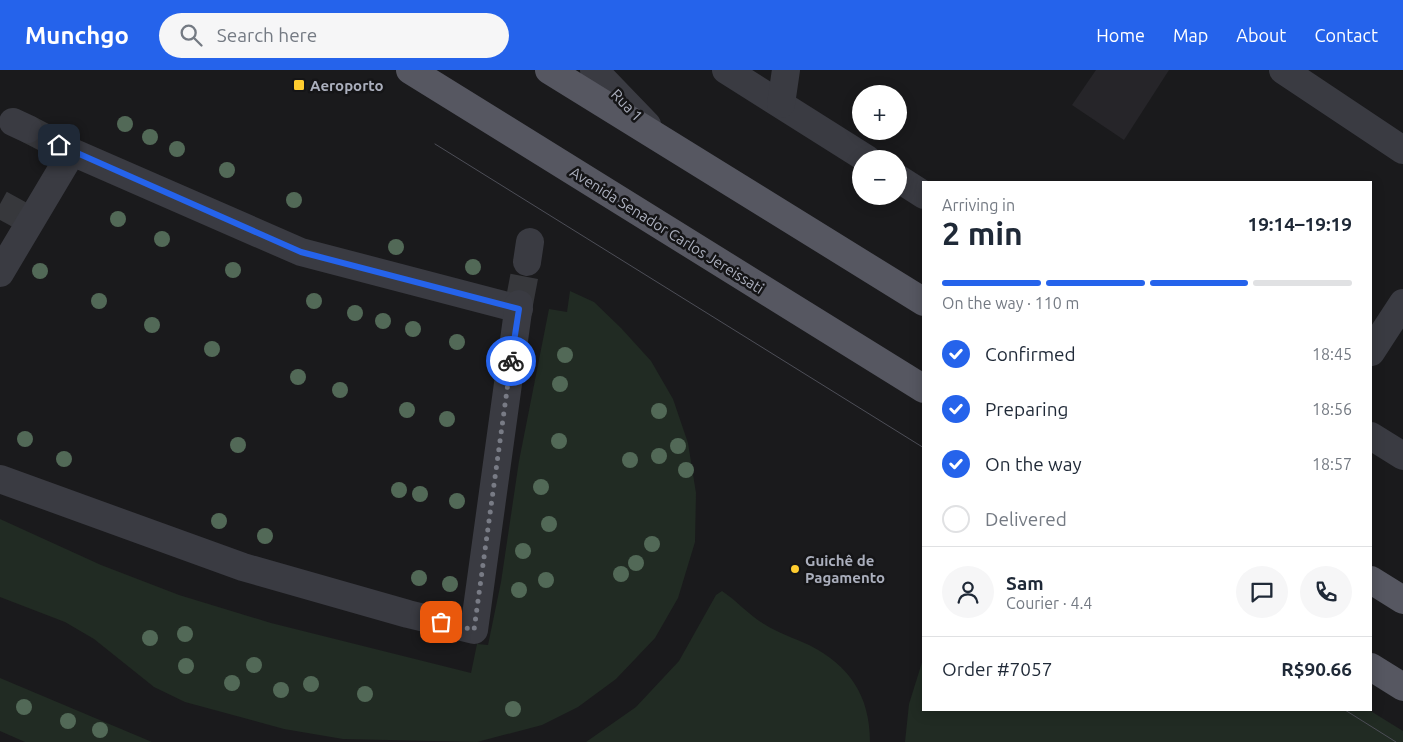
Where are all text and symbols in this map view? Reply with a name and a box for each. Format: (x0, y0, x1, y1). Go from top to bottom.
search box (159, 13, 509, 58)
icon: search (177, 21, 205, 49)
text: Munchgo (25, 22, 129, 49)
text: Search here (217, 24, 317, 46)
text: Home (1096, 25, 1145, 45)
text: Map (1173, 25, 1208, 45)
text: About (1236, 25, 1286, 45)
text: Contact (1314, 25, 1378, 45)
place label: Aeroporto (310, 77, 384, 94)
marker: Aeroporto (292, 78, 306, 92)
map controls (852, 85, 907, 205)
button: + (852, 85, 907, 140)
street label: Rua 1 (608, 86, 646, 124)
pin (38, 124, 80, 166)
icon: home (45, 131, 73, 159)
button: − (852, 150, 907, 205)
street label: Avenida Senador Carlos Jereissati (567, 163, 767, 297)
text: Arriving in (942, 196, 1015, 214)
text: 19:14–19:19 (1247, 213, 1352, 235)
text: 2 min (942, 215, 1023, 251)
text: On the way · 110 m (942, 294, 1079, 312)
courier (486, 336, 536, 386)
icon: check (942, 340, 970, 368)
text: Confirmed (985, 343, 1076, 365)
text: 18:45 (1312, 345, 1352, 363)
icon: bike (497, 347, 525, 375)
icon: check (942, 395, 970, 423)
text: Preparing (985, 398, 1069, 420)
text: 18:56 (1312, 400, 1352, 418)
icon: check (942, 450, 970, 478)
text: On the way (985, 453, 1082, 475)
text: 18:57 (1312, 455, 1352, 473)
text: Delivered (985, 508, 1067, 530)
place label: Guichê de Pagamento (805, 552, 885, 586)
marker: Guichê de Pagamento (789, 563, 801, 575)
button: person (942, 566, 994, 618)
button: chat (1236, 566, 1288, 618)
button: phone (1300, 566, 1352, 618)
text: Sam (1006, 572, 1044, 594)
text: Courier · 4.4 (1006, 594, 1092, 612)
pin (420, 601, 462, 643)
icon: bag (427, 608, 455, 636)
text: Order #7057 (942, 658, 1052, 680)
text: R$90.66 (1281, 658, 1352, 680)

